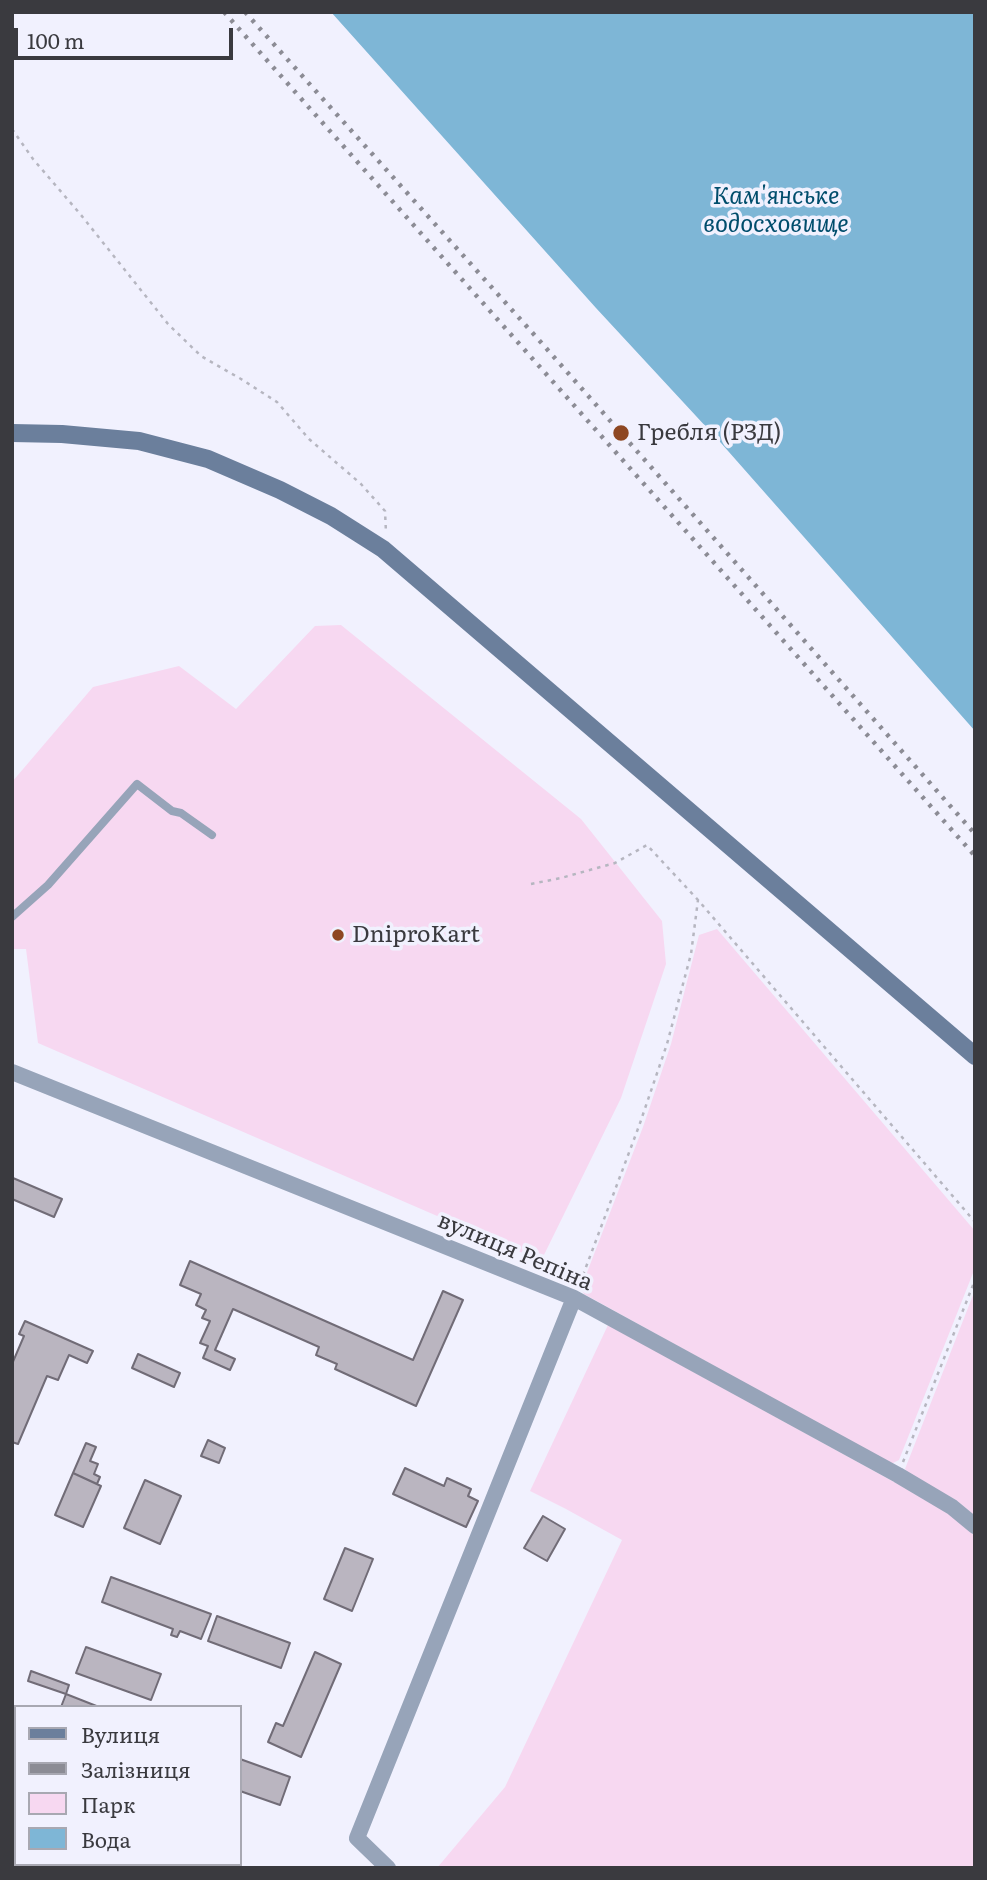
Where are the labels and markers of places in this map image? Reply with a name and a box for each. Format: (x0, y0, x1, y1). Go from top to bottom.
place label: Гребля (РЗД) (637, 419, 781, 447)
marker: Гребля (РЗД) (611, 423, 631, 443)
place label: DniproKart (352, 921, 480, 949)
marker: DniproKart (330, 927, 346, 943)

